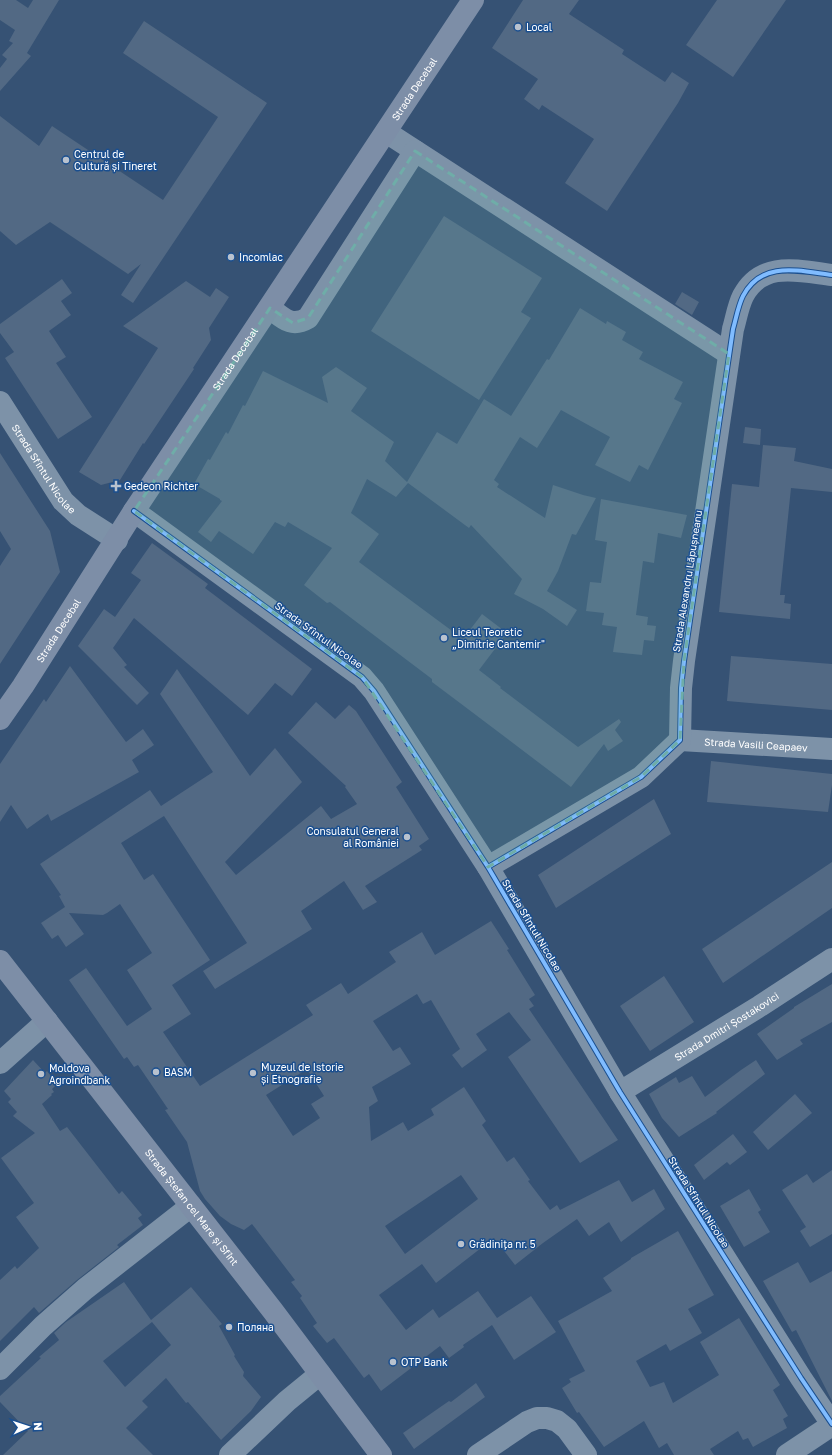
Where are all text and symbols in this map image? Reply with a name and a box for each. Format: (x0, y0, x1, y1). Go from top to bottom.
place label: Local (526, 21, 552, 33)
marker: Local (513, 22, 523, 32)
street label: Strada Decebal (389, 55, 439, 123)
place label: Centrul de Cultură și Tineret (74, 148, 157, 173)
marker: Centrul de Cultură și Tineret (61, 155, 71, 165)
place label: Incomlac (239, 251, 283, 263)
marker: Incomlac (226, 252, 236, 262)
street label: Strada Decebal (210, 325, 260, 393)
street label: Strada Sfîntul Nicolae (10, 422, 78, 516)
place label: Gedeon Richter (124, 480, 198, 492)
marker: Gedeon Richter (111, 481, 121, 491)
street label: Strada Alexandru Lăpușneanu (670, 509, 705, 653)
street label: Strada Decebal (34, 596, 83, 665)
street label: Strada Sfîntul Nicolae (273, 599, 365, 671)
place label: Liceul Teoretic „Dimitrie Cantemir" (452, 626, 545, 650)
marker: Liceul Teoretic „Dimitrie Cantemir" (439, 633, 449, 643)
street label: Strada Vasili Ceapaev (704, 735, 808, 754)
place label: Consulatul General al României (307, 825, 399, 849)
marker: Consulatul General al României (402, 832, 412, 842)
street label: Strada Sfîntul Nicolae (500, 877, 564, 973)
street label: Strada Dmitri Șostakovici (672, 989, 781, 1063)
place label: Muzeul de Istorie și Etnografie (261, 1061, 344, 1086)
place label: Moldova Agroindbank (49, 1062, 110, 1086)
place label: BASM (164, 1066, 192, 1078)
marker: BASM (151, 1067, 161, 1077)
marker: Muzeul de Istorie și Etnografie (248, 1068, 258, 1078)
marker: Moldova Agroindbank (36, 1069, 46, 1079)
street label: Strada Ștefan cel Mare și Sfînt (143, 1146, 241, 1268)
street label: Strada Sfîntul Nicolae (666, 1154, 732, 1250)
place label: Grădinița nr. 5 (469, 1238, 536, 1251)
marker: Grădinița nr. 5 (456, 1239, 466, 1249)
place label: Поляна (237, 1321, 274, 1333)
marker: Поляна (224, 1322, 234, 1332)
place label: OTP Bank (401, 1356, 448, 1368)
marker: OTP Bank (388, 1357, 398, 1367)
north arrow (8, 1407, 48, 1447)
text: N (32, 1422, 45, 1431)

